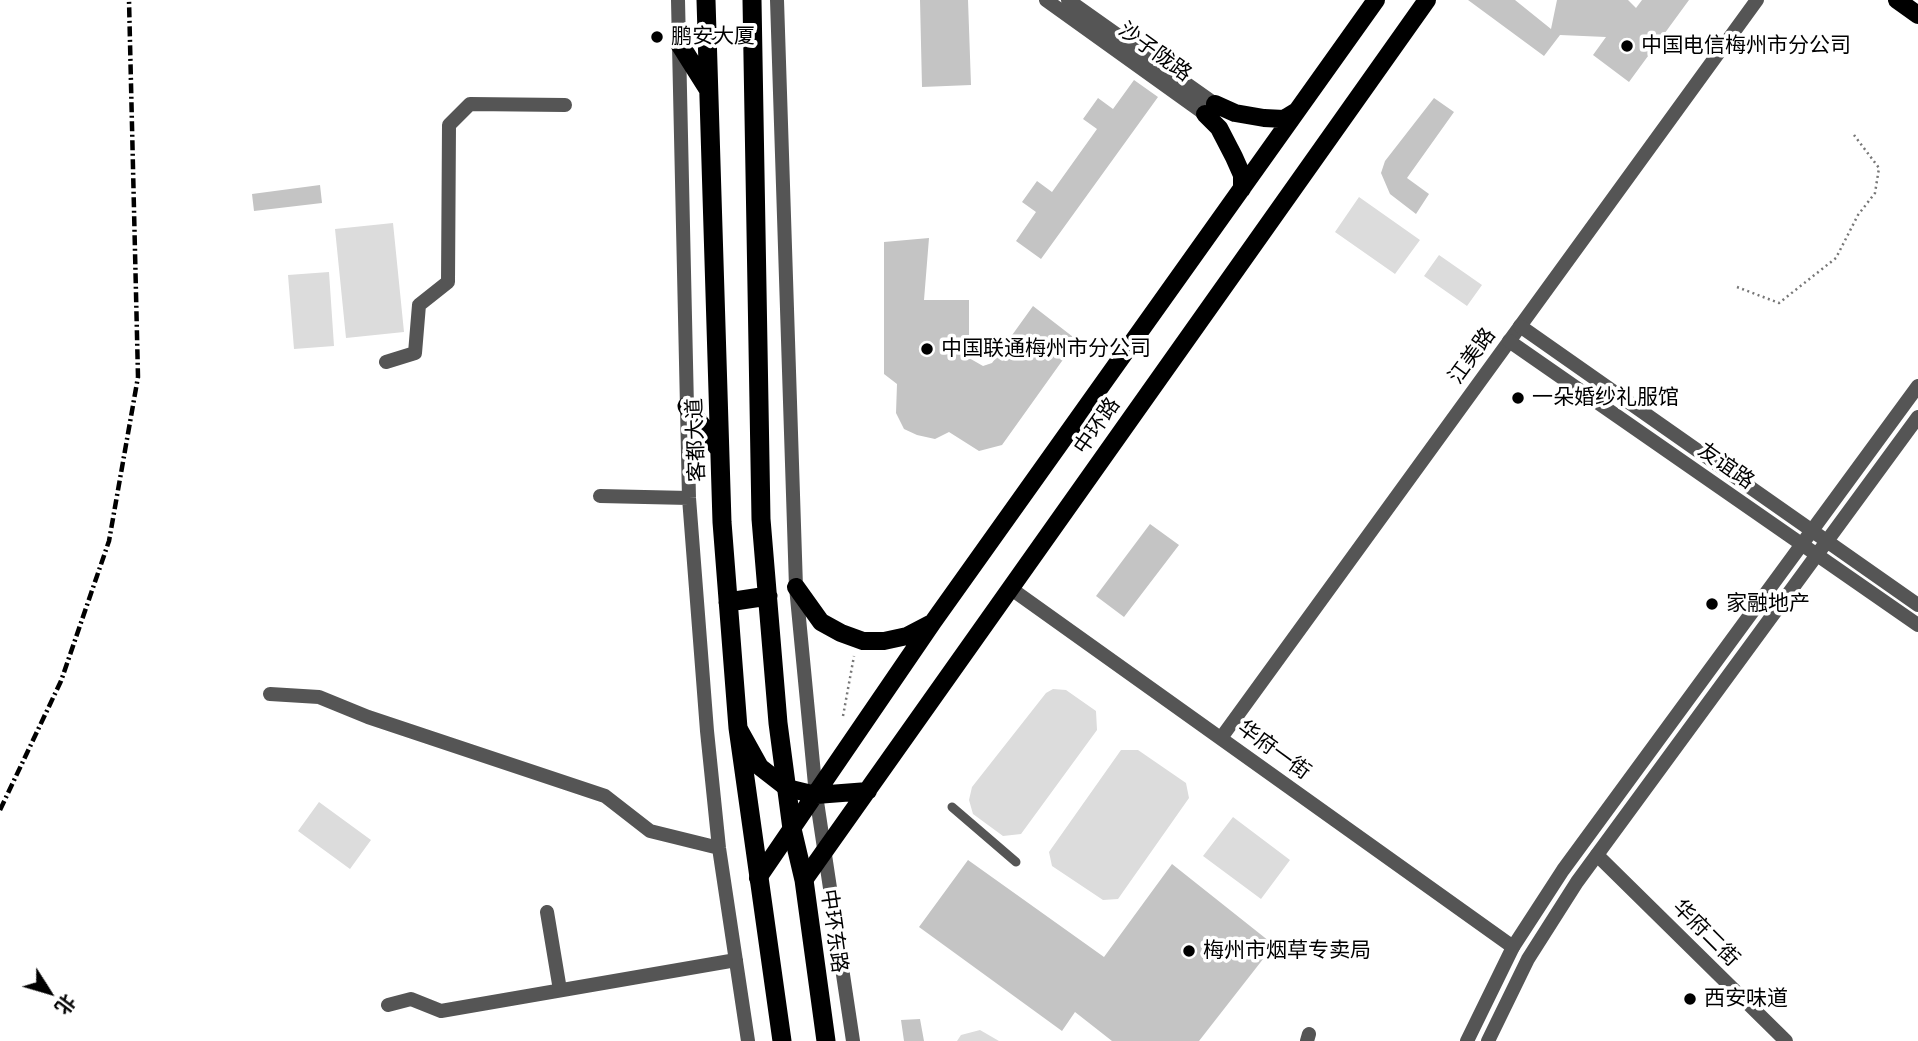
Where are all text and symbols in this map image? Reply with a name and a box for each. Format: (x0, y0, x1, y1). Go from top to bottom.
street label: 沙子陇路 (1114, 17, 1196, 87)
place label: 鹏安大厦 (671, 24, 755, 50)
marker: 鹏安大厦 (649, 29, 665, 45)
place label: 中国电信梅州市分公司 (1641, 33, 1851, 59)
marker: 中国电信梅州市分公司 (1619, 38, 1635, 54)
street label: 江美路 (1443, 323, 1501, 389)
place label: 中国联通梅州市分公司 (941, 336, 1151, 362)
marker: 中国联通梅州市分公司 (919, 341, 935, 357)
place label: 一朵婚纱礼服馆 (1532, 385, 1679, 411)
marker: 一朵婚纱礼服馆 (1510, 390, 1526, 406)
street label: 中环路 (1069, 393, 1125, 459)
street label: 客都大道 (682, 398, 710, 482)
street label: 友谊路 (1693, 438, 1759, 494)
place label: 家融地产 (1726, 591, 1810, 617)
marker: 家融地产 (1704, 596, 1720, 612)
street label: 华府一街 (1233, 715, 1315, 785)
street label: 中环东路 (816, 888, 852, 974)
street label: 华府二街 (1667, 894, 1745, 972)
place label: 梅州市烟草专卖局 (1203, 938, 1371, 964)
marker: 梅州市烟草专卖局 (1181, 943, 1197, 959)
north arrow (14, 957, 84, 1027)
place label: 西安味道 (1704, 986, 1788, 1012)
text: 北 (51, 990, 80, 1019)
marker: 西安味道 (1682, 991, 1698, 1007)

